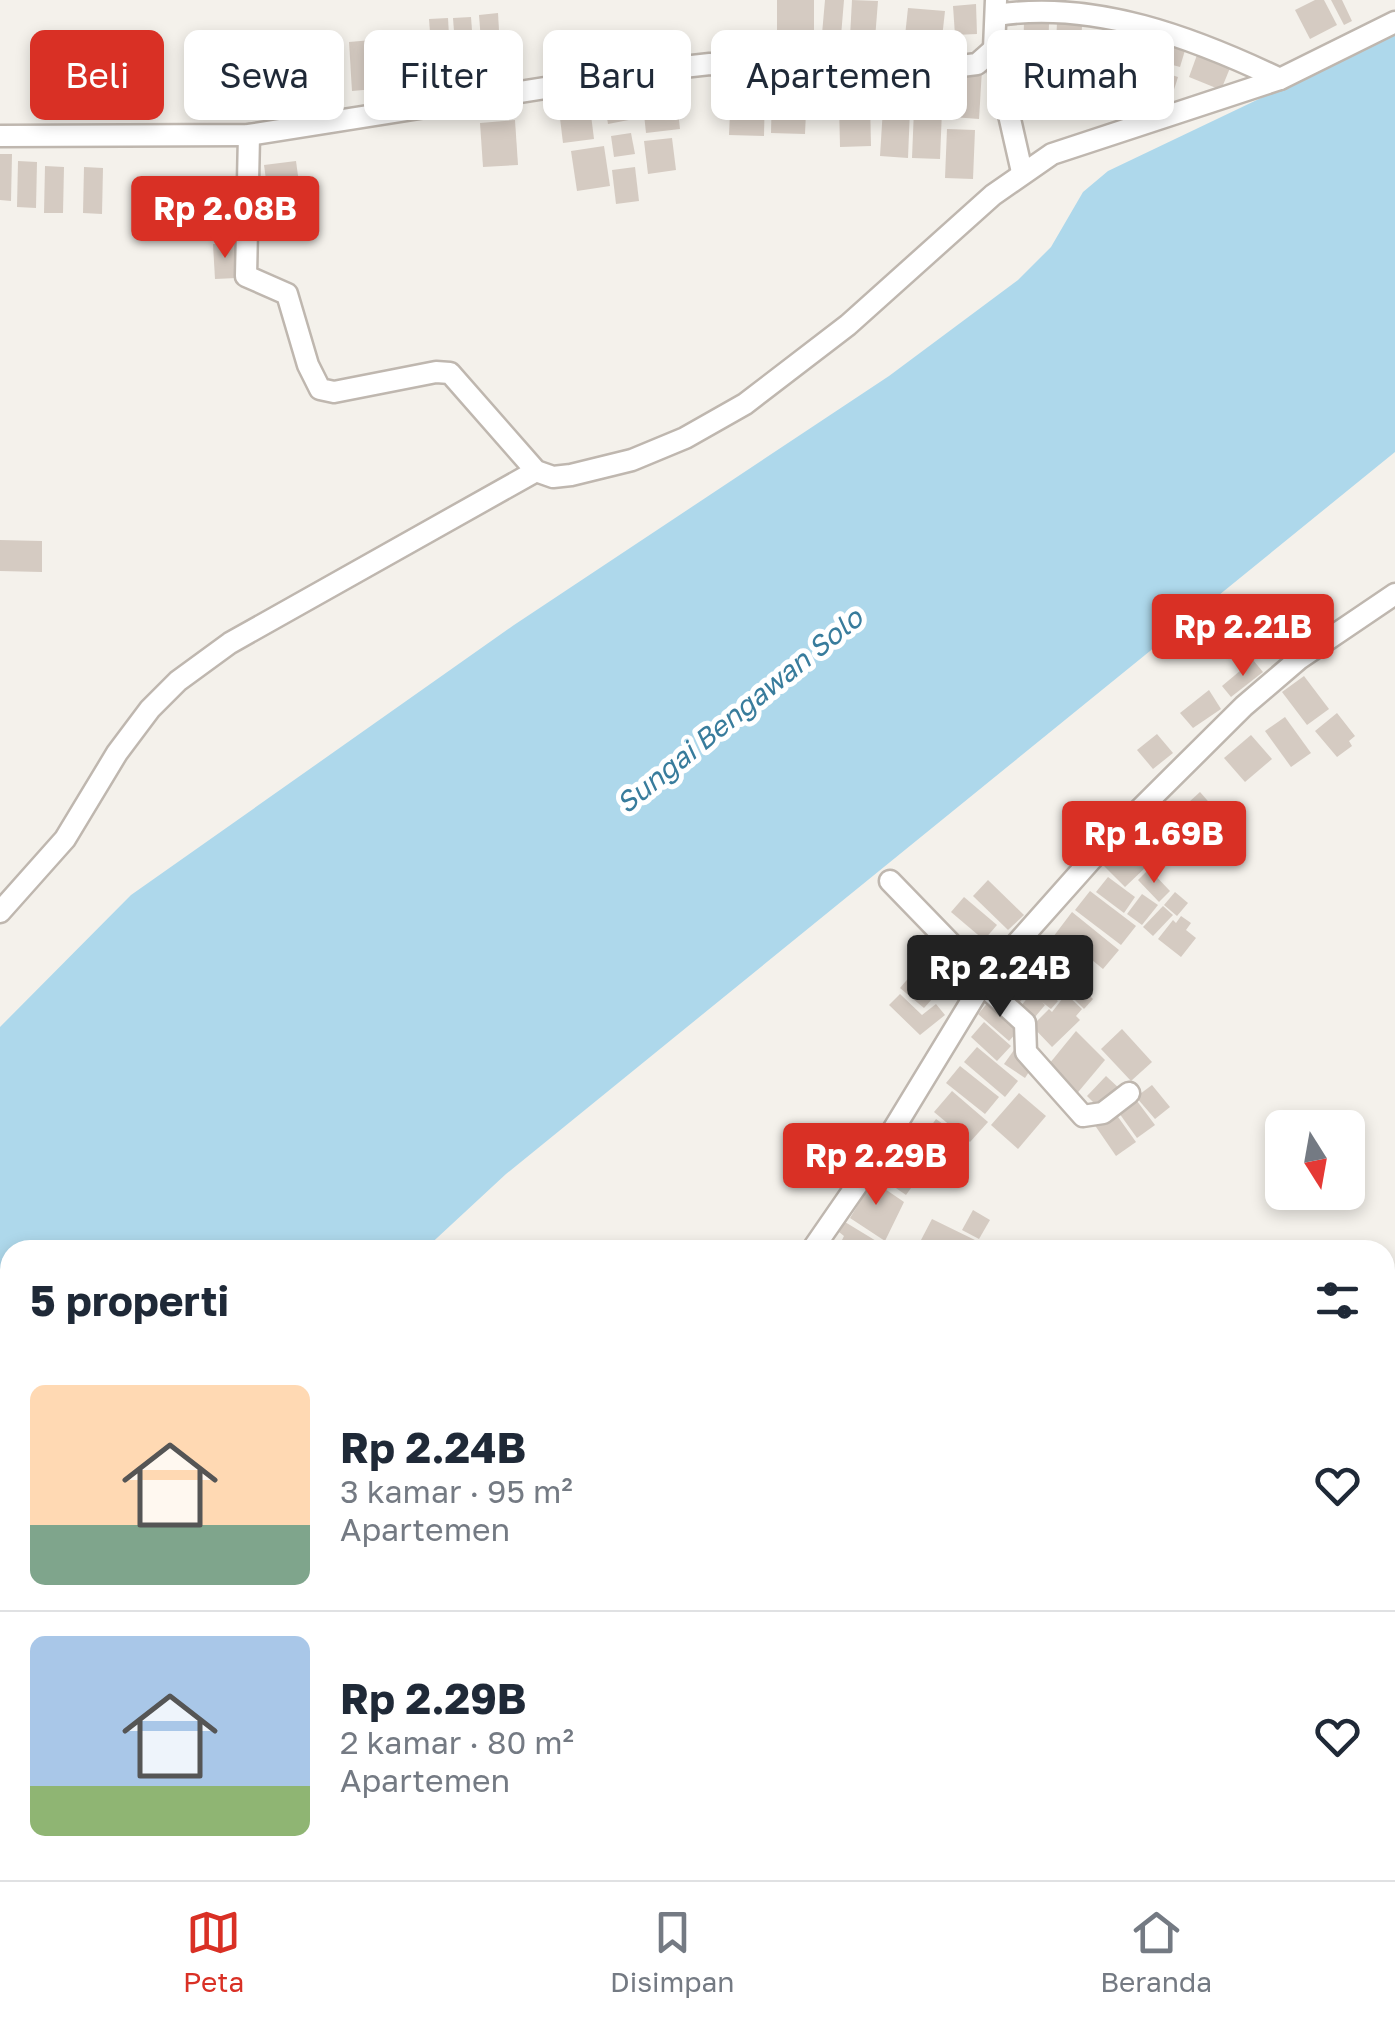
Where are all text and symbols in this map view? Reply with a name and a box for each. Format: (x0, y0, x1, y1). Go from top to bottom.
chip: Beli (30, 30, 164, 120)
chip: Sewa (184, 30, 344, 120)
chip: Filter (364, 30, 523, 120)
chip: Baru (543, 30, 691, 120)
chip: Apartemen (711, 30, 967, 120)
chip: Rumah (987, 30, 1174, 120)
pin: Rp 2.08B (122, 176, 328, 261)
text: Rp 2.08B (153, 189, 297, 227)
pin: Rp 2.21B (1140, 594, 1346, 679)
water label: Sungai Bengawan Solo (609, 599, 870, 819)
text: Rp 2.21B (1174, 607, 1312, 645)
pin: Rp 1.69B (1051, 801, 1257, 886)
text: Rp 1.69B (1084, 814, 1224, 852)
pin: Rp 2.24B (897, 935, 1103, 1020)
text: Rp 2.24B (929, 948, 1071, 986)
north arrow (1265, 1110, 1365, 1210)
map controls (1265, 1110, 1365, 1210)
pin: Rp 2.29B (773, 1123, 979, 1208)
text: Rp 2.29B (805, 1136, 947, 1174)
icon: filters (1310, 1273, 1365, 1328)
text: 5 properti (30, 1275, 229, 1325)
text: Rp 2.24B (340, 1422, 526, 1472)
icon: home (110, 1425, 230, 1545)
icon: heart (1310, 1458, 1365, 1513)
text: 3 kamar · 95 m² (340, 1472, 573, 1510)
text: Apartemen (340, 1510, 510, 1548)
text: Rp 2.29B (340, 1673, 526, 1723)
icon: home (110, 1676, 230, 1796)
icon: heart (1310, 1709, 1365, 1764)
text: 2 kamar · 80 m² (340, 1723, 574, 1761)
text: Apartemen (340, 1761, 510, 1799)
tab: Peta (183, 1905, 244, 1998)
tab: Disimpan (610, 1905, 735, 1998)
tab: Beranda (1100, 1905, 1212, 1998)

